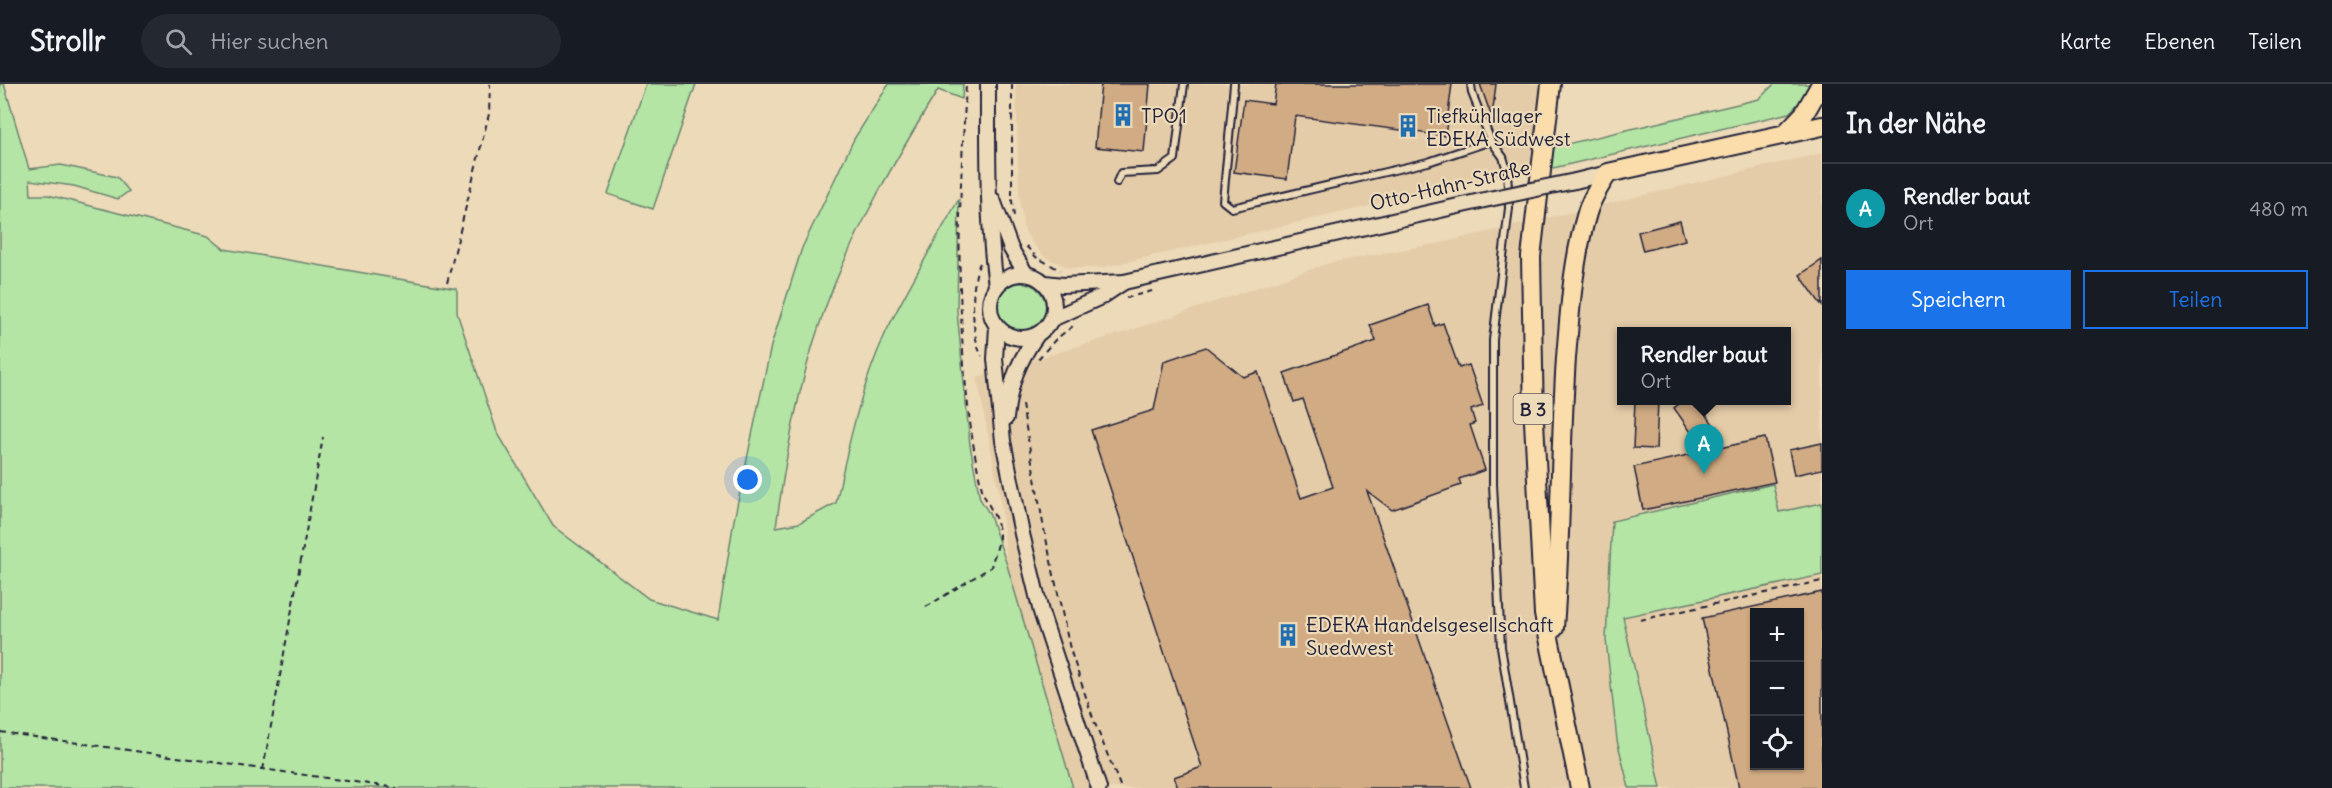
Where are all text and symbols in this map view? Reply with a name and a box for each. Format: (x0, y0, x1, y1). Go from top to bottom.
search box (141, 14, 561, 68)
text: Strollr (30, 23, 105, 59)
icon: search (162, 25, 195, 58)
text: Hier suchen (210, 27, 328, 55)
text: Karte (2060, 28, 2111, 55)
text: Ebenen (2144, 28, 2215, 55)
text: Teilen (2248, 28, 2302, 55)
building icon: TPO1 (1110, 102, 1136, 128)
place label: TPO1 (1141, 103, 1187, 128)
place label: Tiefkühllager EDEKA Südwest (1426, 103, 1571, 151)
text: In der Nähe (1846, 107, 1986, 140)
building icon: Tiefkühllager EDEKA Südwest (1395, 113, 1421, 139)
street label: Otto-Hahn-Straße (1367, 154, 1533, 216)
text: Rendler baut (1903, 182, 2030, 210)
text: A (1859, 196, 1872, 221)
text: 480 m (2249, 196, 2308, 221)
text: Ort (1903, 210, 1933, 235)
button: Speichern (1846, 270, 2071, 329)
button: Teilen (2083, 270, 2308, 329)
popup (1617, 327, 1791, 405)
text: Rendler baut (1641, 340, 1767, 368)
text: Ort (1641, 368, 1671, 393)
road number: B 3 (1514, 394, 1552, 424)
pin: A (1684, 424, 1724, 474)
your location (733, 465, 762, 494)
map controls (1750, 608, 1804, 770)
button: + (1750, 608, 1804, 662)
place label: EDEKA Handelsgesellschaft Suedwest (1306, 612, 1554, 660)
building icon: EDEKA Handelsgesellschaft Suedwest (1275, 622, 1301, 648)
button: − (1750, 662, 1804, 716)
button: locate (1750, 716, 1804, 770)

